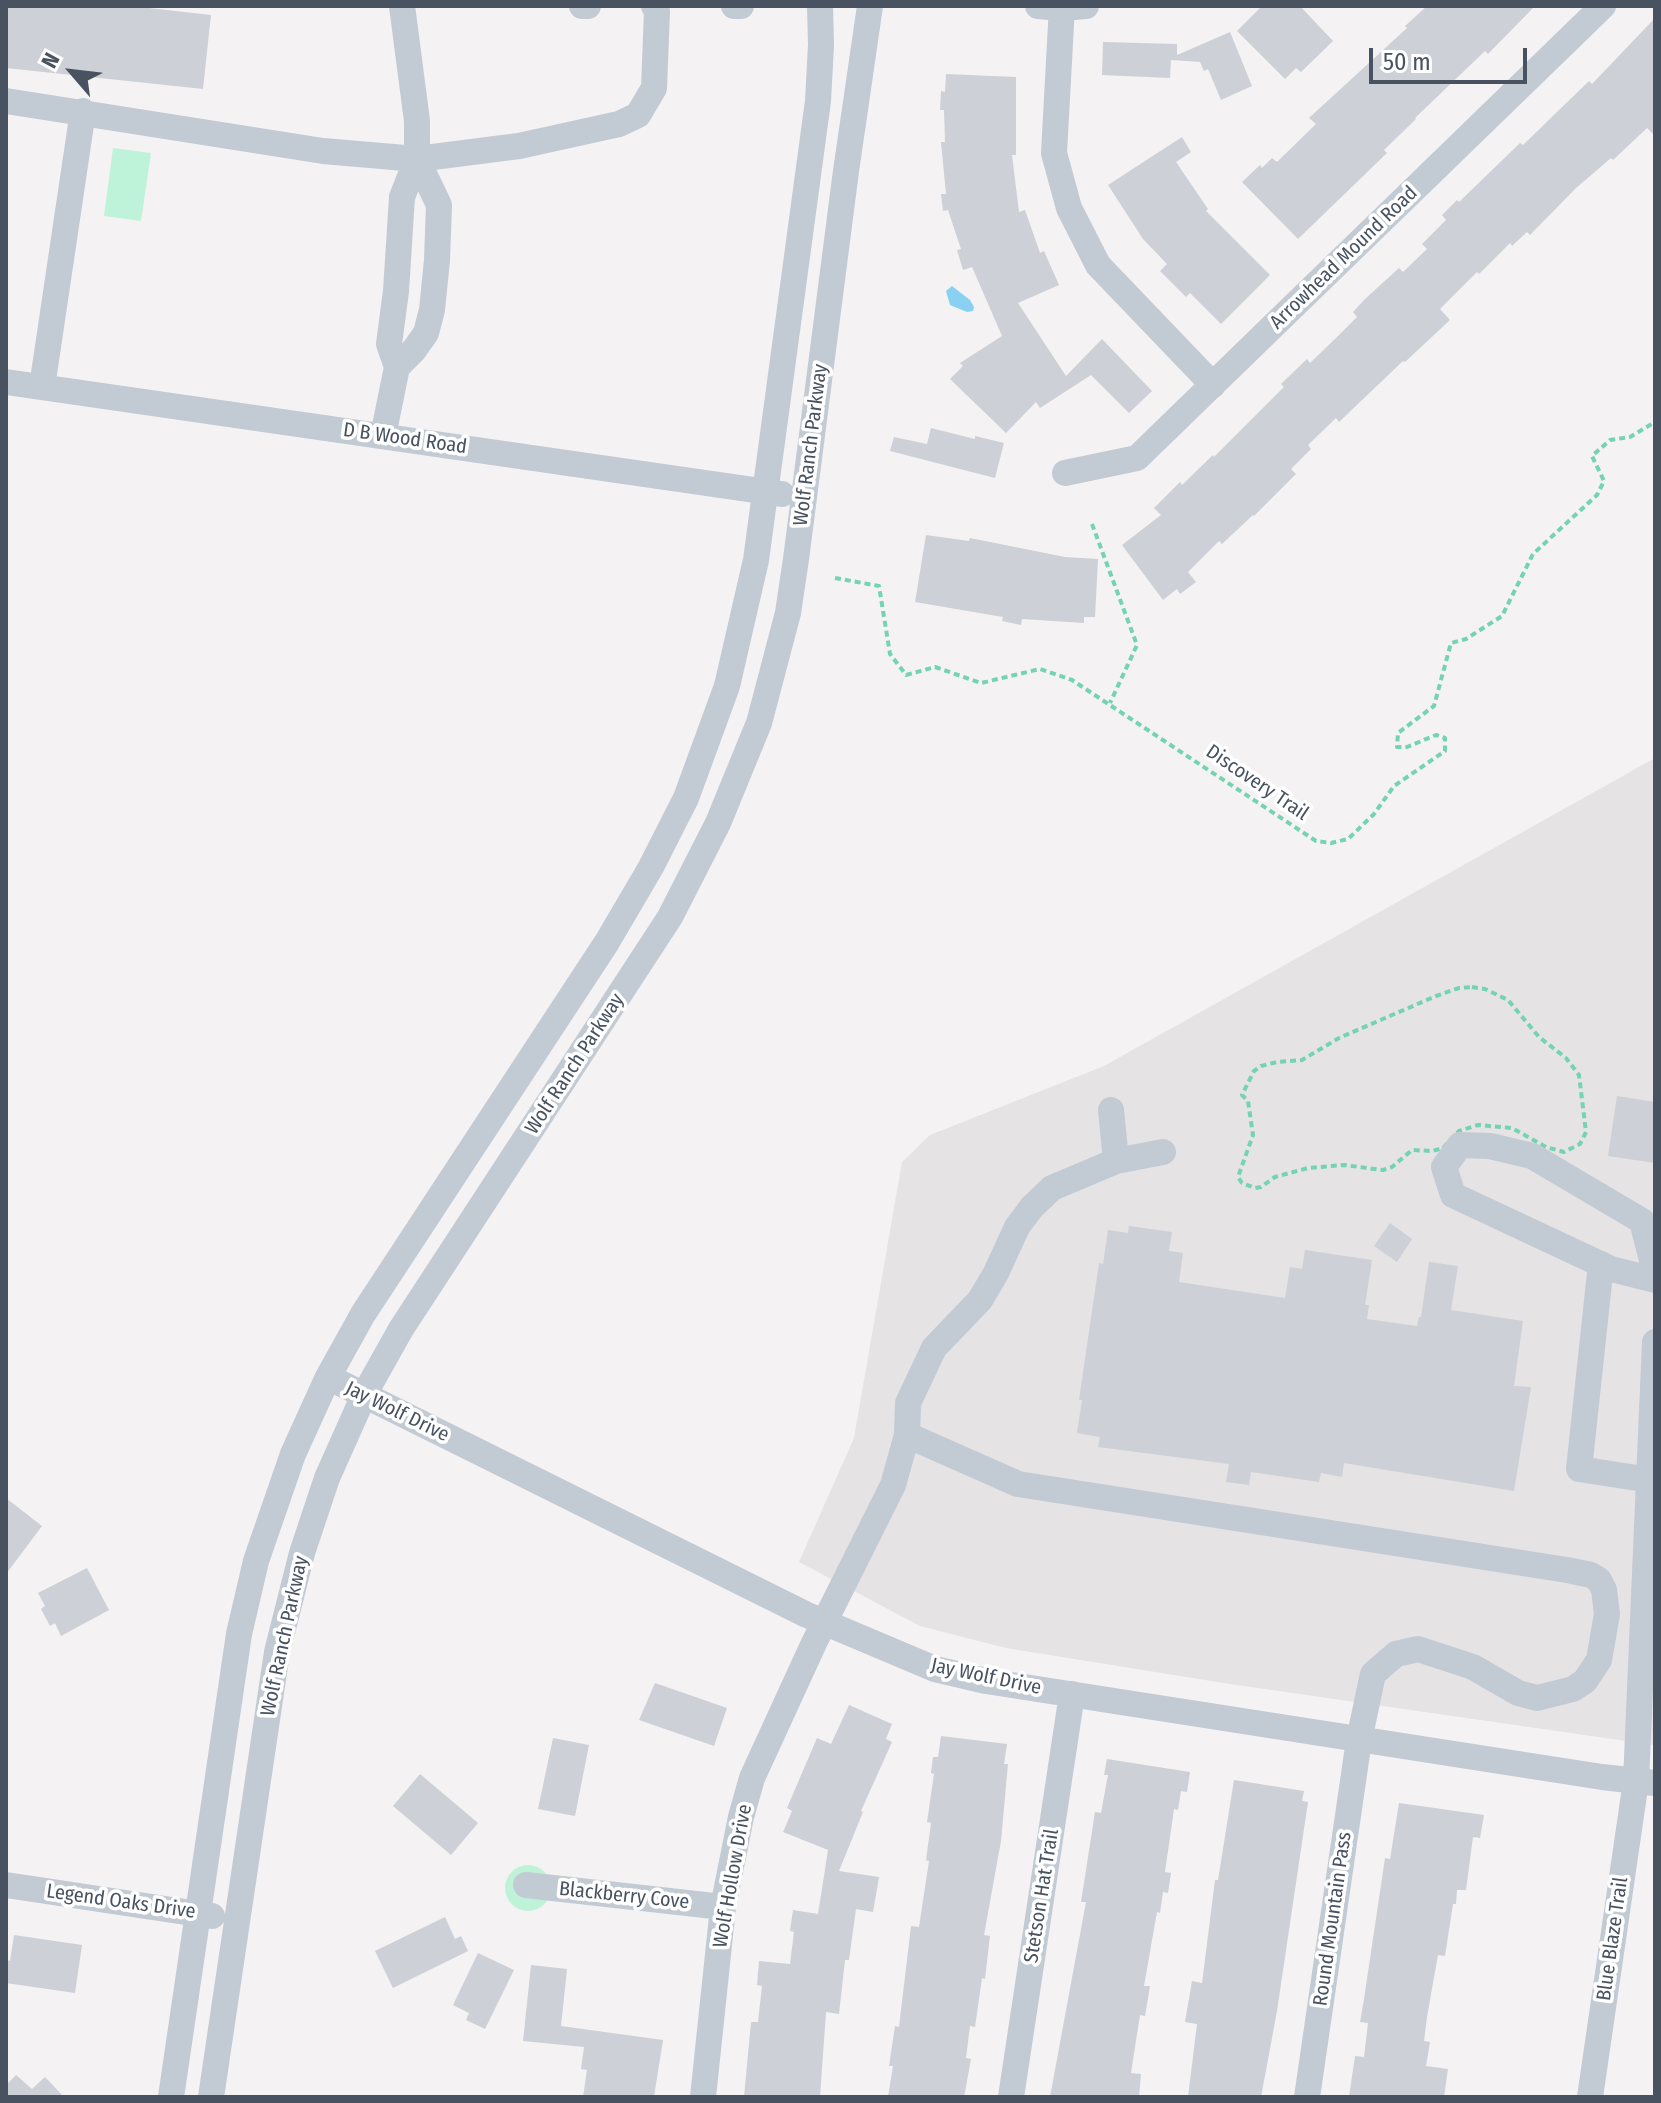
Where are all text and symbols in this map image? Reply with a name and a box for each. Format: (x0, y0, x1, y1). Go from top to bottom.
north arrow (32, 32, 112, 112)
scale bar (1373, 32, 1531, 82)
text: N (35, 48, 65, 73)
text: 50 m (1383, 48, 1431, 76)
street label: Arrowhead Mound Road (1265, 181, 1423, 335)
street label: Wolf Ranch Parkway (789, 363, 833, 527)
street label: D B Wood Road (342, 418, 468, 460)
street label: Discovery Trail (1201, 740, 1313, 826)
street label: Wolf Ranch Parkway (521, 989, 629, 1139)
street label: Jay Wolf Drive (341, 1377, 453, 1447)
street label: Wolf Ranch Parkway (256, 1554, 314, 1718)
street label: Jay Wolf Drive (929, 1654, 1043, 1700)
street label: Wolf Hollow Drive (709, 1802, 757, 1950)
street label: Stetson Hat Trail (1020, 1827, 1064, 1965)
street label: Round Mountain Pass (1309, 1830, 1357, 2008)
street label: Blue Blaze Trail (1592, 1876, 1634, 2002)
street label: Blackberry Cove (558, 1877, 690, 1915)
street label: Legend Oaks Drive (45, 1880, 197, 1924)

